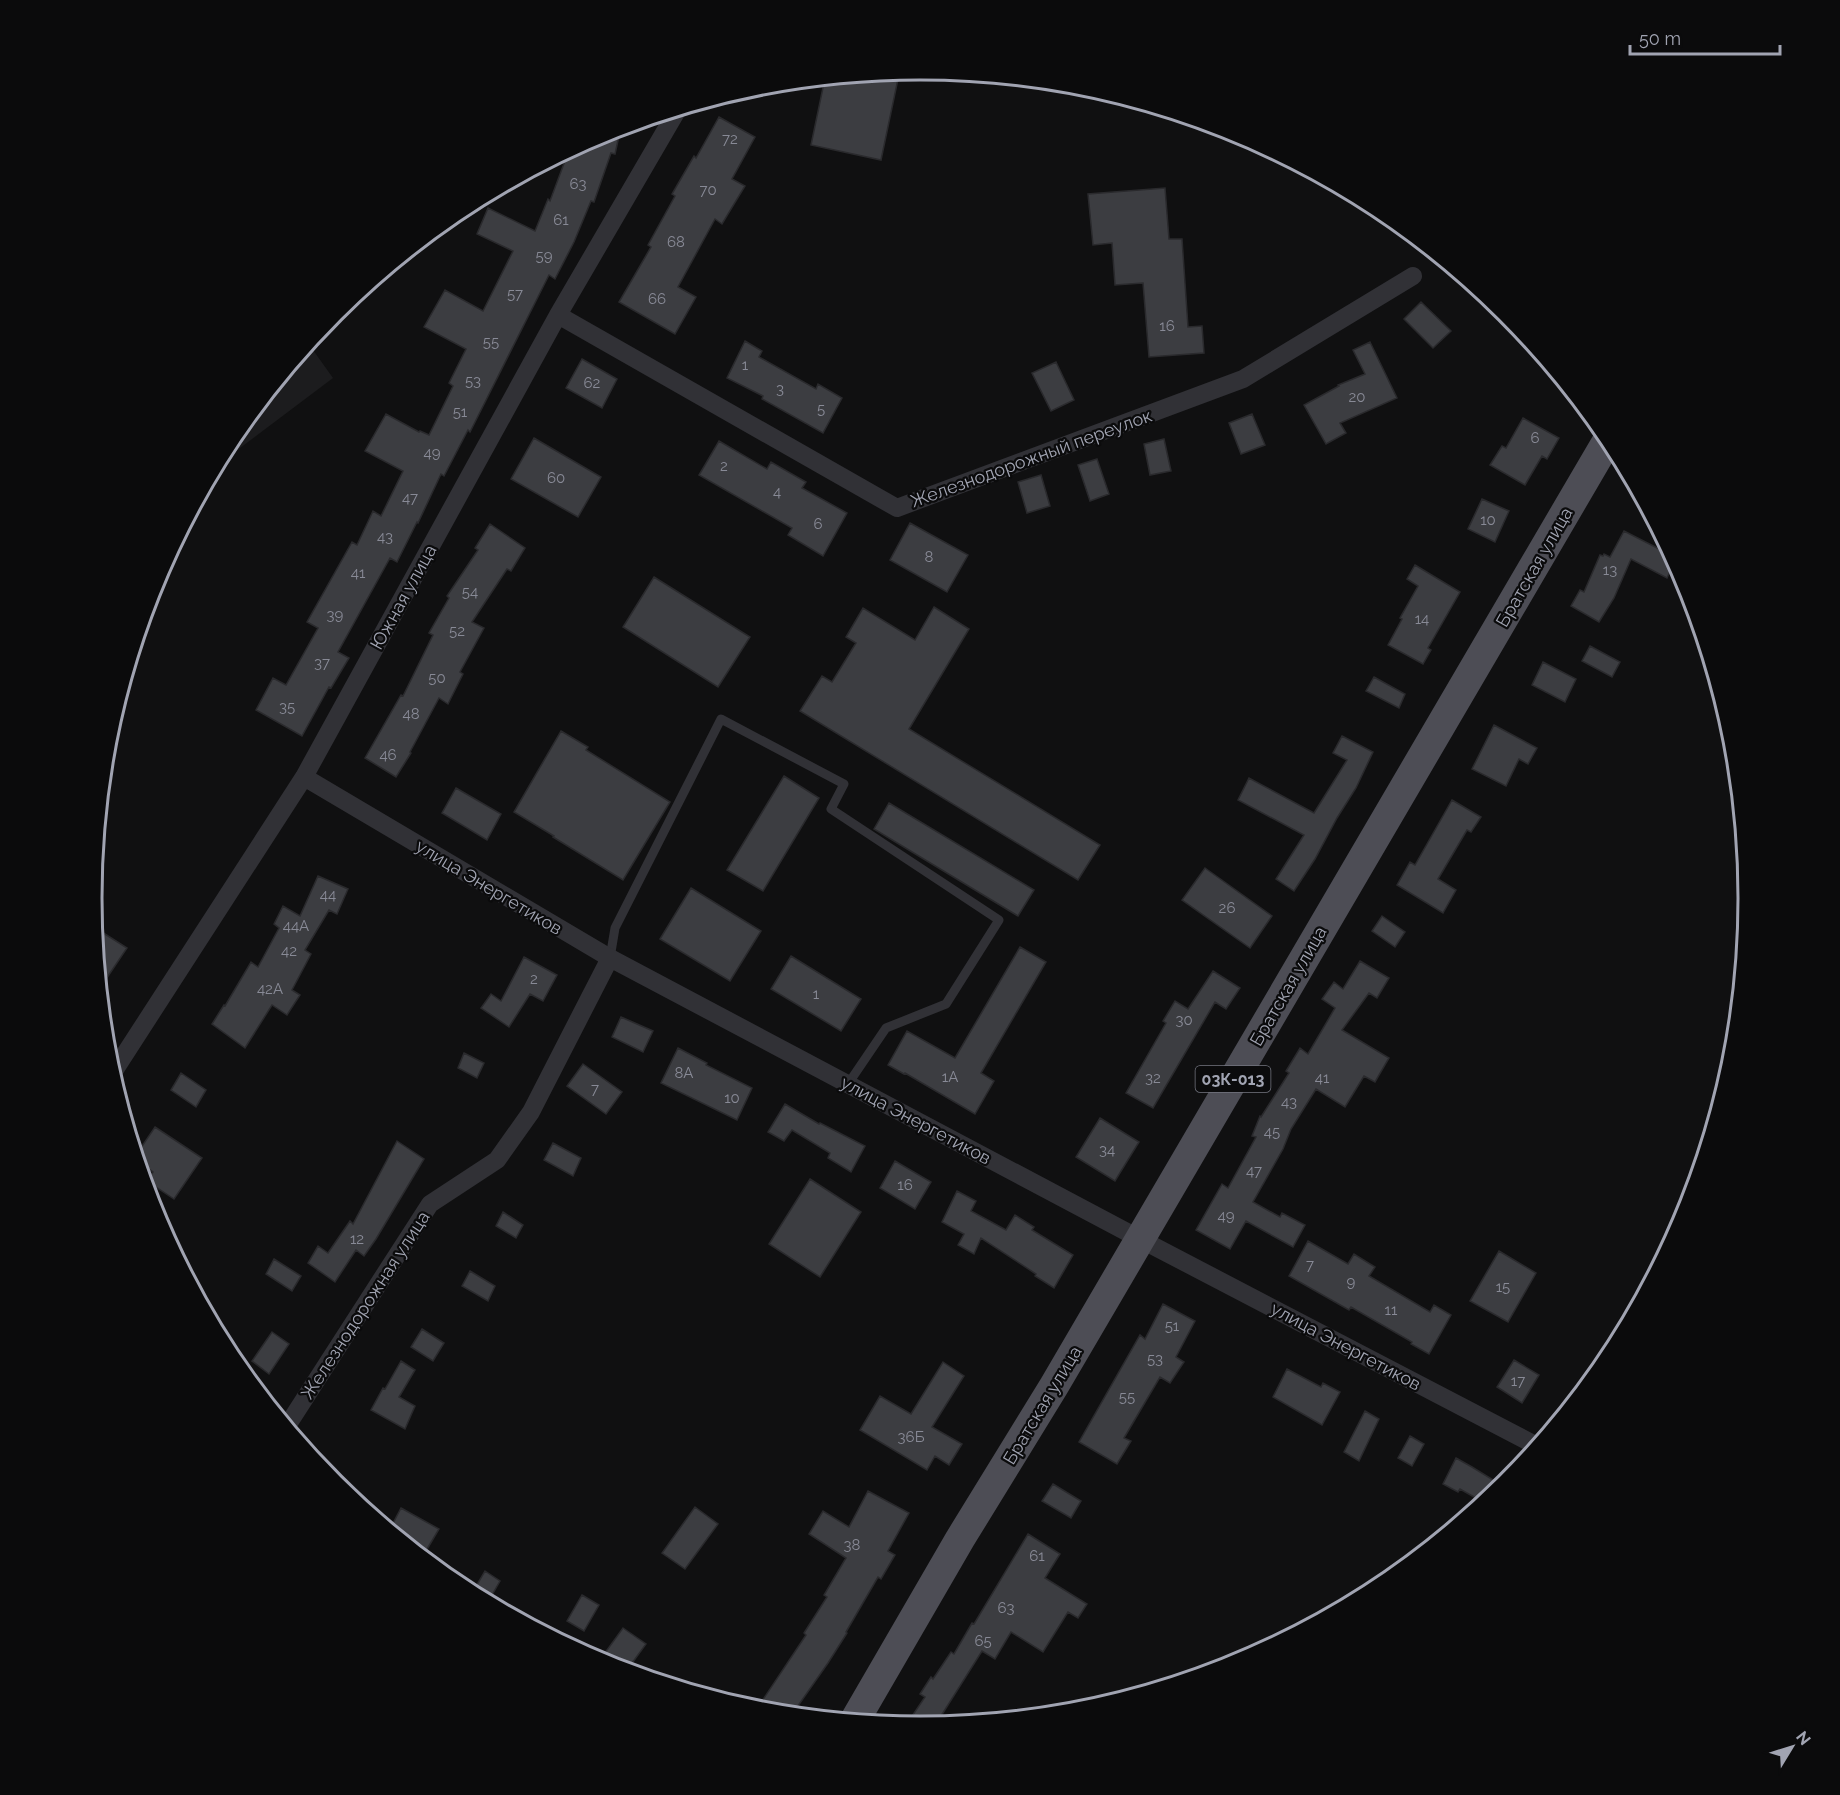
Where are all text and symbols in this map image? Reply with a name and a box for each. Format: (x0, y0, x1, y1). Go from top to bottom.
scale bar (1630, 18, 1780, 56)
text: 50 m (1639, 28, 1681, 49)
house number: 72 (722, 130, 738, 148)
house number: 63 (569, 175, 587, 193)
house number: 70 (699, 181, 717, 199)
house number: 61 (553, 211, 569, 229)
house number: 68 (667, 233, 685, 251)
house number: 59 (536, 247, 553, 265)
house number: 57 (507, 285, 523, 303)
house number: 66 (648, 290, 666, 308)
house number: 16 (1159, 317, 1175, 335)
house number: 55 (483, 333, 499, 351)
house number: 1 (742, 356, 749, 374)
house number: 53 (465, 372, 481, 390)
house number: 62 (584, 374, 601, 392)
house number: 3 (776, 380, 784, 398)
house number: 20 (1349, 388, 1366, 406)
house number: 5 (817, 400, 825, 418)
house number: 51 (453, 403, 468, 421)
street label: Железнодорожный переулок (907, 404, 1155, 512)
house number: 6 (1530, 429, 1540, 447)
house number: 49 (424, 444, 441, 462)
house number: 2 (720, 457, 728, 475)
house number: 60 (547, 469, 565, 487)
house number: 4 (773, 483, 781, 501)
house number: 47 (402, 489, 418, 507)
street label: Братская улица (1491, 504, 1577, 630)
house number: 10 (1480, 511, 1496, 529)
house number: 6 (813, 515, 823, 533)
house number: 43 (377, 528, 393, 546)
street label: Южная улица (366, 541, 440, 653)
house number: 8 (925, 548, 934, 566)
house number: 13 (1603, 561, 1617, 579)
house number: 41 (351, 564, 366, 582)
house number: 54 (462, 583, 478, 601)
house number: 39 (327, 606, 344, 624)
house number: 14 (1415, 610, 1429, 628)
house number: 52 (449, 622, 465, 640)
house number: 37 (314, 654, 330, 672)
house number: 50 (428, 669, 446, 687)
house number: 35 (279, 698, 295, 716)
house number: 48 (402, 705, 420, 723)
house number: 46 (379, 746, 397, 764)
street label: улица Энергетиков (412, 835, 566, 939)
house number: 44 (320, 886, 336, 904)
house number: 26 (1219, 899, 1235, 917)
house number: 44А (283, 917, 309, 935)
street label: Братская улица (1245, 923, 1331, 1049)
house number: 42 (281, 942, 297, 960)
house number: 2 (530, 970, 538, 988)
house number: 42А (257, 980, 283, 998)
house number: 1 (813, 985, 820, 1003)
house number: 30 (1175, 1011, 1193, 1029)
house number: 8А (675, 1064, 693, 1082)
road number: 03К-013 (1196, 1066, 1270, 1092)
house number: 1А (942, 1068, 958, 1086)
house number: 32 (1145, 1069, 1161, 1087)
house number: 41 (1315, 1069, 1330, 1087)
street label: улица Энергетиков (837, 1072, 995, 1168)
house number: 7 (591, 1080, 599, 1098)
house number: 10 (724, 1089, 740, 1107)
house number: 43 (1281, 1093, 1297, 1111)
house number: 45 (1264, 1123, 1280, 1141)
house number: 34 (1099, 1141, 1115, 1159)
house number: 47 (1246, 1162, 1262, 1180)
house number: 16 (897, 1176, 913, 1194)
street label: Железнодорожная улица (296, 1207, 434, 1403)
house number: 49 (1218, 1207, 1235, 1225)
house number: 12 (350, 1230, 364, 1248)
house number: 7 (1306, 1256, 1314, 1274)
house number: 9 (1347, 1273, 1356, 1291)
house number: 15 (1496, 1278, 1510, 1296)
street label: улица Энергетиков (1267, 1298, 1425, 1394)
house number: 11 (1385, 1301, 1398, 1319)
house number: 51 (1165, 1317, 1180, 1335)
street label: Братская улица (998, 1342, 1086, 1468)
house number: 53 (1147, 1350, 1163, 1368)
house number: 17 (1511, 1372, 1525, 1390)
house number: 55 (1119, 1388, 1135, 1406)
house number: 36Б (898, 1428, 925, 1446)
house number: 38 (844, 1536, 861, 1554)
house number: 61 (1029, 1547, 1045, 1565)
house number: 63 (997, 1599, 1015, 1617)
house number: 65 (974, 1632, 992, 1650)
north arrow (1762, 1717, 1822, 1777)
text: N (1792, 1727, 1815, 1749)

